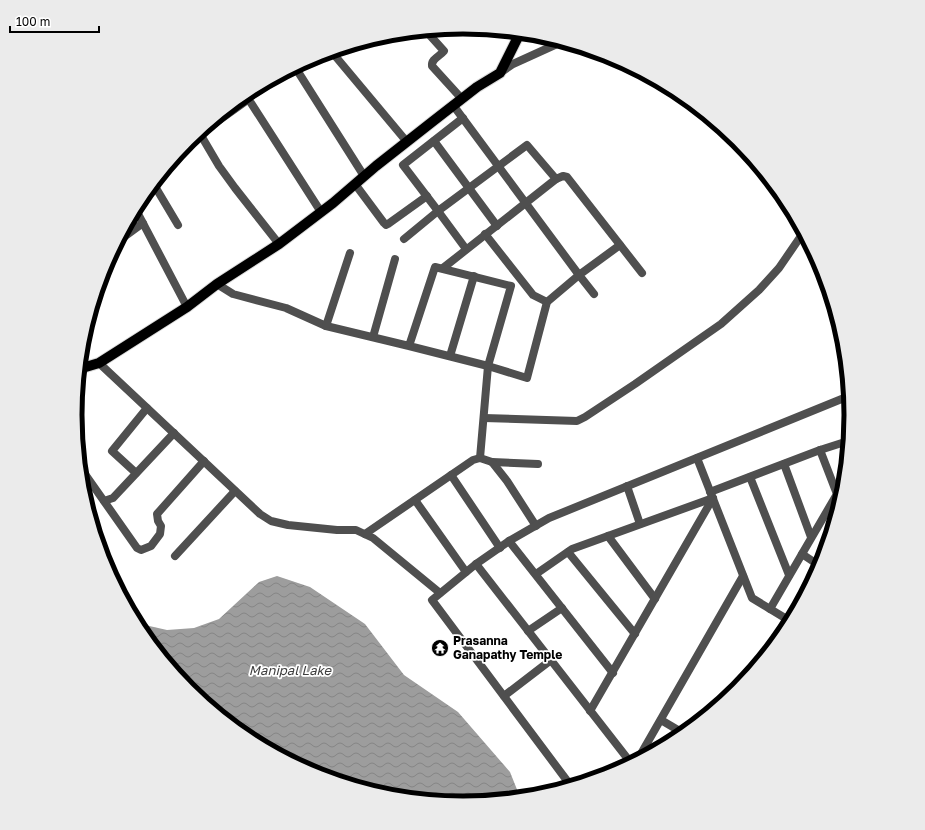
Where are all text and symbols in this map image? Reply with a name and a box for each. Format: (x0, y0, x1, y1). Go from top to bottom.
scale bar (10, 8, 99, 34)
text: 100 m (16, 14, 50, 29)
place label: Prasanna Ganapathy Temple (453, 633, 562, 662)
temple icon: Prasanna Ganapathy Temple (430, 638, 450, 658)
water label: Manipal Lake (249, 662, 333, 678)

